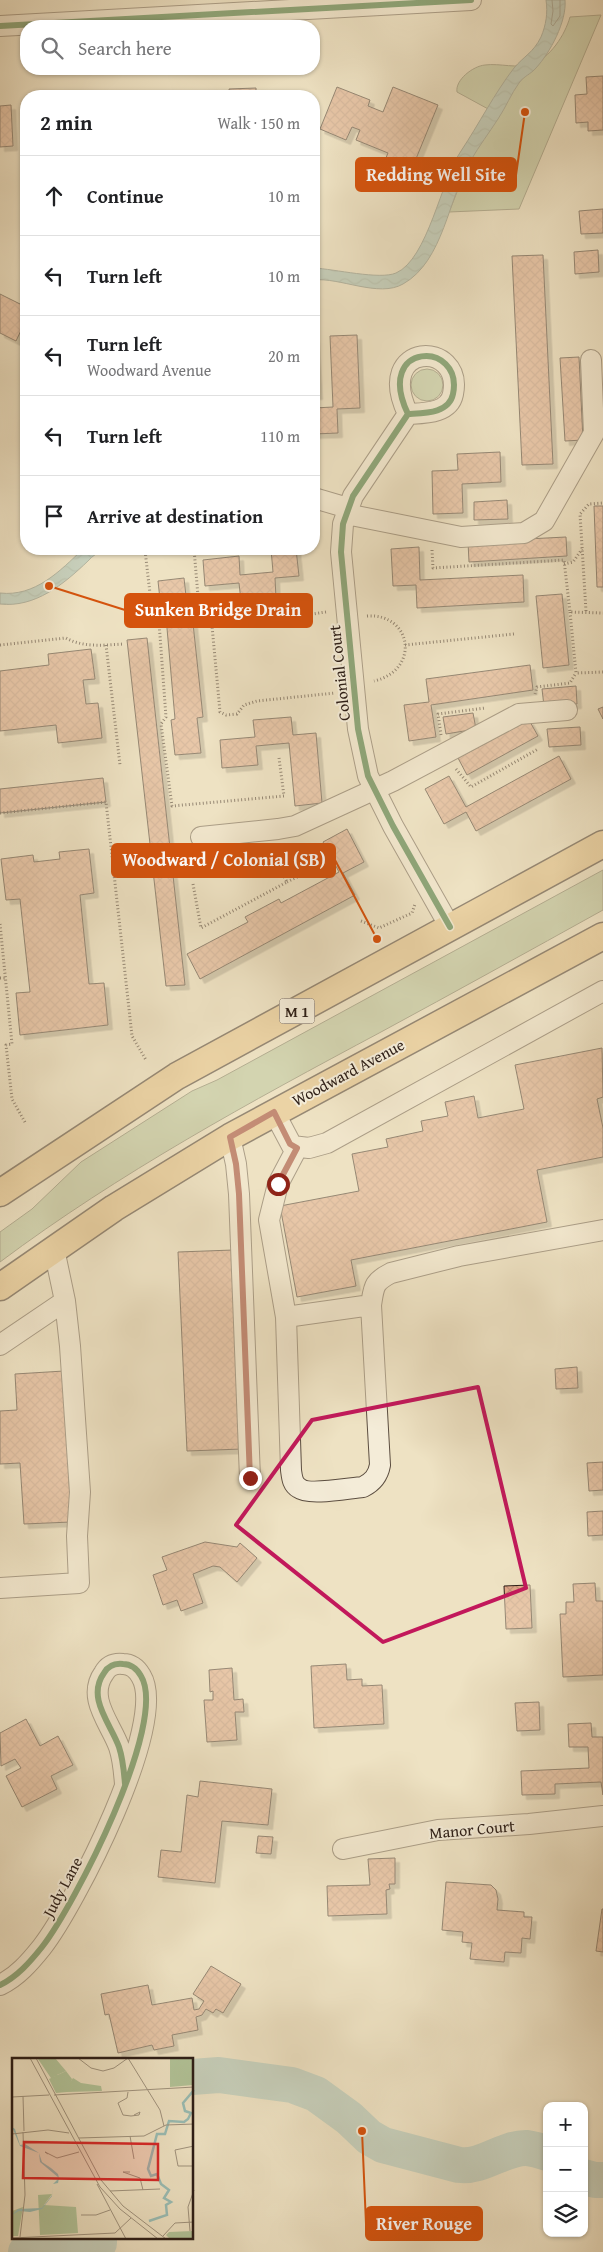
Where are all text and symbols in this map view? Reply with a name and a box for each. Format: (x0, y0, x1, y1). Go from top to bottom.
search box (20, 20, 320, 75)
icon: search (38, 34, 66, 62)
text: Search here (78, 34, 172, 62)
text: 2 min (40, 107, 92, 138)
text: Walk · 150 m (217, 111, 300, 135)
callout: Redding Well Site (356, 158, 516, 191)
text: Redding Well Site (366, 161, 506, 188)
icon: ahead (40, 182, 68, 210)
text: Continue (87, 182, 164, 210)
text: 10 m (268, 184, 300, 208)
icon: left (40, 262, 68, 290)
text: Turn left (87, 262, 162, 290)
text: 10 m (268, 264, 300, 288)
text: Turn left (87, 330, 162, 358)
icon: left (40, 342, 68, 370)
text: 20 m (268, 344, 300, 368)
text: Woodward Avenue (87, 358, 211, 382)
icon: left (40, 422, 68, 450)
text: Turn left (87, 422, 162, 450)
text: 110 m (260, 424, 300, 448)
icon: arrive (40, 502, 68, 530)
text: Arrive at destination (87, 502, 263, 530)
callout: Sunken Bridge Drain (125, 594, 312, 627)
text: Sunken Bridge Drain (135, 596, 302, 623)
street label: Colonial Court (322, 623, 356, 722)
callout: Woodward / Colonial (SB) (112, 844, 335, 877)
text: Woodward / Colonial (SB) (122, 846, 326, 873)
road number: M 1 (280, 998, 314, 1024)
street label: Woodward Avenue (288, 1032, 408, 1112)
route start (267, 1173, 290, 1196)
route end (239, 1467, 262, 1490)
street label: Manor Court (428, 1813, 516, 1845)
street label: Judy Lane (35, 1852, 88, 1923)
inset map (12, 2058, 194, 2240)
map controls (543, 2102, 588, 2237)
button: + (543, 2102, 588, 2147)
button: − (543, 2147, 588, 2192)
button: layers (543, 2192, 588, 2237)
callout: River Rouge (366, 2207, 482, 2240)
text: River Rouge (376, 2210, 472, 2237)

